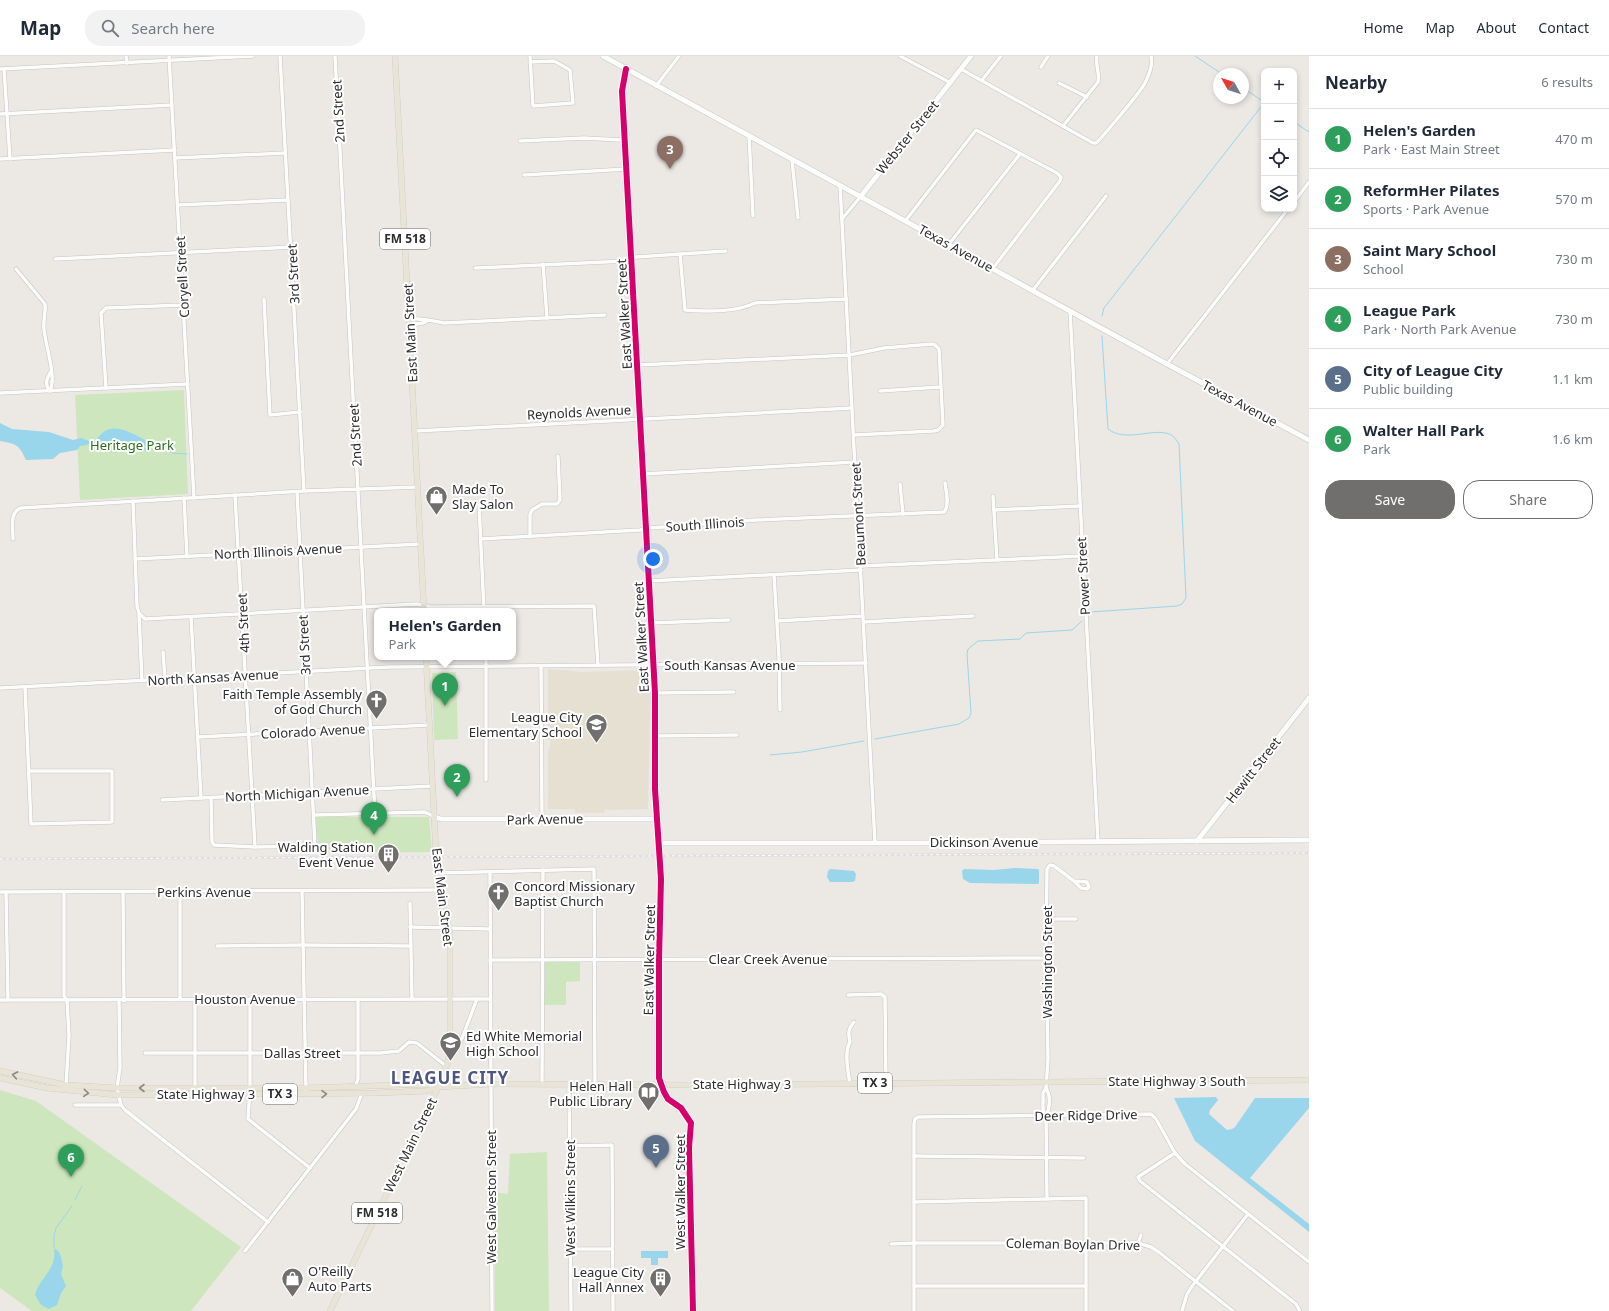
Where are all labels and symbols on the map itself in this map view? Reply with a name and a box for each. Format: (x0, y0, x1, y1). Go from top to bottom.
north arrow (1213, 68, 1249, 104)
street label: 2nd Street (327, 79, 349, 143)
street label: Webster Street (872, 96, 943, 178)
pin: 3 (657, 136, 683, 169)
street label: Texas Avenue (915, 220, 997, 276)
road number: FM 518 (380, 229, 430, 249)
street label: Coryell Street (171, 235, 193, 318)
street label: 3rd Street (282, 243, 304, 305)
street label: East Walker Street (612, 258, 636, 370)
street label: East Main Street (398, 283, 422, 383)
street label: Texas Avenue (1199, 376, 1281, 430)
street label: Reynolds Avenue (526, 400, 632, 424)
street label: 2nd Street (344, 403, 366, 467)
park label: Heritage Park (90, 436, 174, 454)
street label: Beaumont Street (846, 462, 870, 566)
place label: Made To Slay Salon (452, 480, 513, 513)
shop icon: Made To Slay Salon (424, 483, 450, 516)
street label: South Illinois (665, 512, 745, 536)
street label: Power Street (1072, 536, 1094, 615)
street label: North Illinois Avenue (214, 539, 342, 563)
your location (643, 549, 663, 569)
street label: East Walker Street (629, 581, 653, 693)
street label: 4th Street (232, 592, 254, 653)
street label: 3rd Street (293, 614, 315, 676)
street label: South Kansas Avenue (664, 656, 796, 674)
street label: North Kansas Avenue (147, 665, 279, 689)
pin: 1 (432, 673, 458, 706)
place label: Faith Temple Assembly of God Church (222, 685, 362, 718)
church icon: Faith Temple Assembly of God Church (364, 688, 390, 721)
place label: League City Elementary School (469, 708, 582, 741)
school or university icon: League City Elementary School (584, 711, 610, 744)
street label: Colorado Avenue (260, 719, 366, 743)
street label: Hewitt Street (1221, 733, 1285, 807)
pin: 2 (444, 764, 470, 797)
street label: North Michigan Avenue (224, 780, 370, 806)
pin: 4 (361, 802, 387, 835)
street label: Park Avenue (507, 809, 583, 829)
street label: Dickinson Avenue (930, 833, 1038, 851)
place label: Walding Station Event Venue (278, 838, 374, 871)
building icon: Walding Station Event Venue (376, 841, 402, 874)
street label: East Main Street (428, 847, 458, 948)
place label: Concord Missionary Baptist Church (514, 877, 635, 910)
church icon: Concord Missionary Baptist Church (485, 880, 511, 913)
street label: Perkins Avenue (157, 883, 251, 901)
street label: East Walker Street (639, 904, 659, 1015)
street label: Washington Street (1038, 905, 1056, 1019)
street label: Clear Creek Avenue (709, 950, 827, 968)
street label: Houston Avenue (194, 990, 296, 1008)
place label: Ed White Memorial High School (466, 1027, 582, 1060)
school or university icon: Ed White Memorial High School (438, 1030, 464, 1063)
street label: Dallas Street (264, 1044, 341, 1062)
district label: LEAGUE CITY (391, 1066, 509, 1089)
one-way arrow (12, 1071, 18, 1080)
street label: State Highway 3 South (1108, 1072, 1246, 1090)
road number: TX 3 (858, 1073, 892, 1093)
street label: State Highway 3 (693, 1075, 791, 1093)
place label: Helen Hall Public Library (549, 1077, 632, 1110)
library icon: Helen Hall Public Library (635, 1080, 661, 1113)
one-way arrow (139, 1084, 145, 1092)
road number: TX 3 (263, 1084, 297, 1104)
street label: State Highway 3 (157, 1085, 255, 1103)
one-way arrow (83, 1088, 89, 1097)
one-way arrow (321, 1089, 327, 1098)
street label: West Main Street (379, 1094, 441, 1196)
street label: Deer Ridge Drive (1034, 1105, 1138, 1125)
street label: West Galveston Street (482, 1130, 500, 1264)
street label: West Walker Street (671, 1134, 689, 1250)
pin: 5 (643, 1135, 669, 1168)
street label: West Wilkins Street (561, 1139, 579, 1256)
pin: 6 (58, 1144, 84, 1177)
road number: FM 518 (352, 1203, 402, 1223)
street label: Coleman Boylan Drive (1006, 1234, 1140, 1254)
place label: O'Reilly Auto Parts (308, 1262, 372, 1295)
place label: League City Hall Annex (573, 1263, 644, 1296)
shop icon: O'Reilly Auto Parts (279, 1265, 305, 1298)
building icon: League City Hall Annex (647, 1266, 673, 1299)

